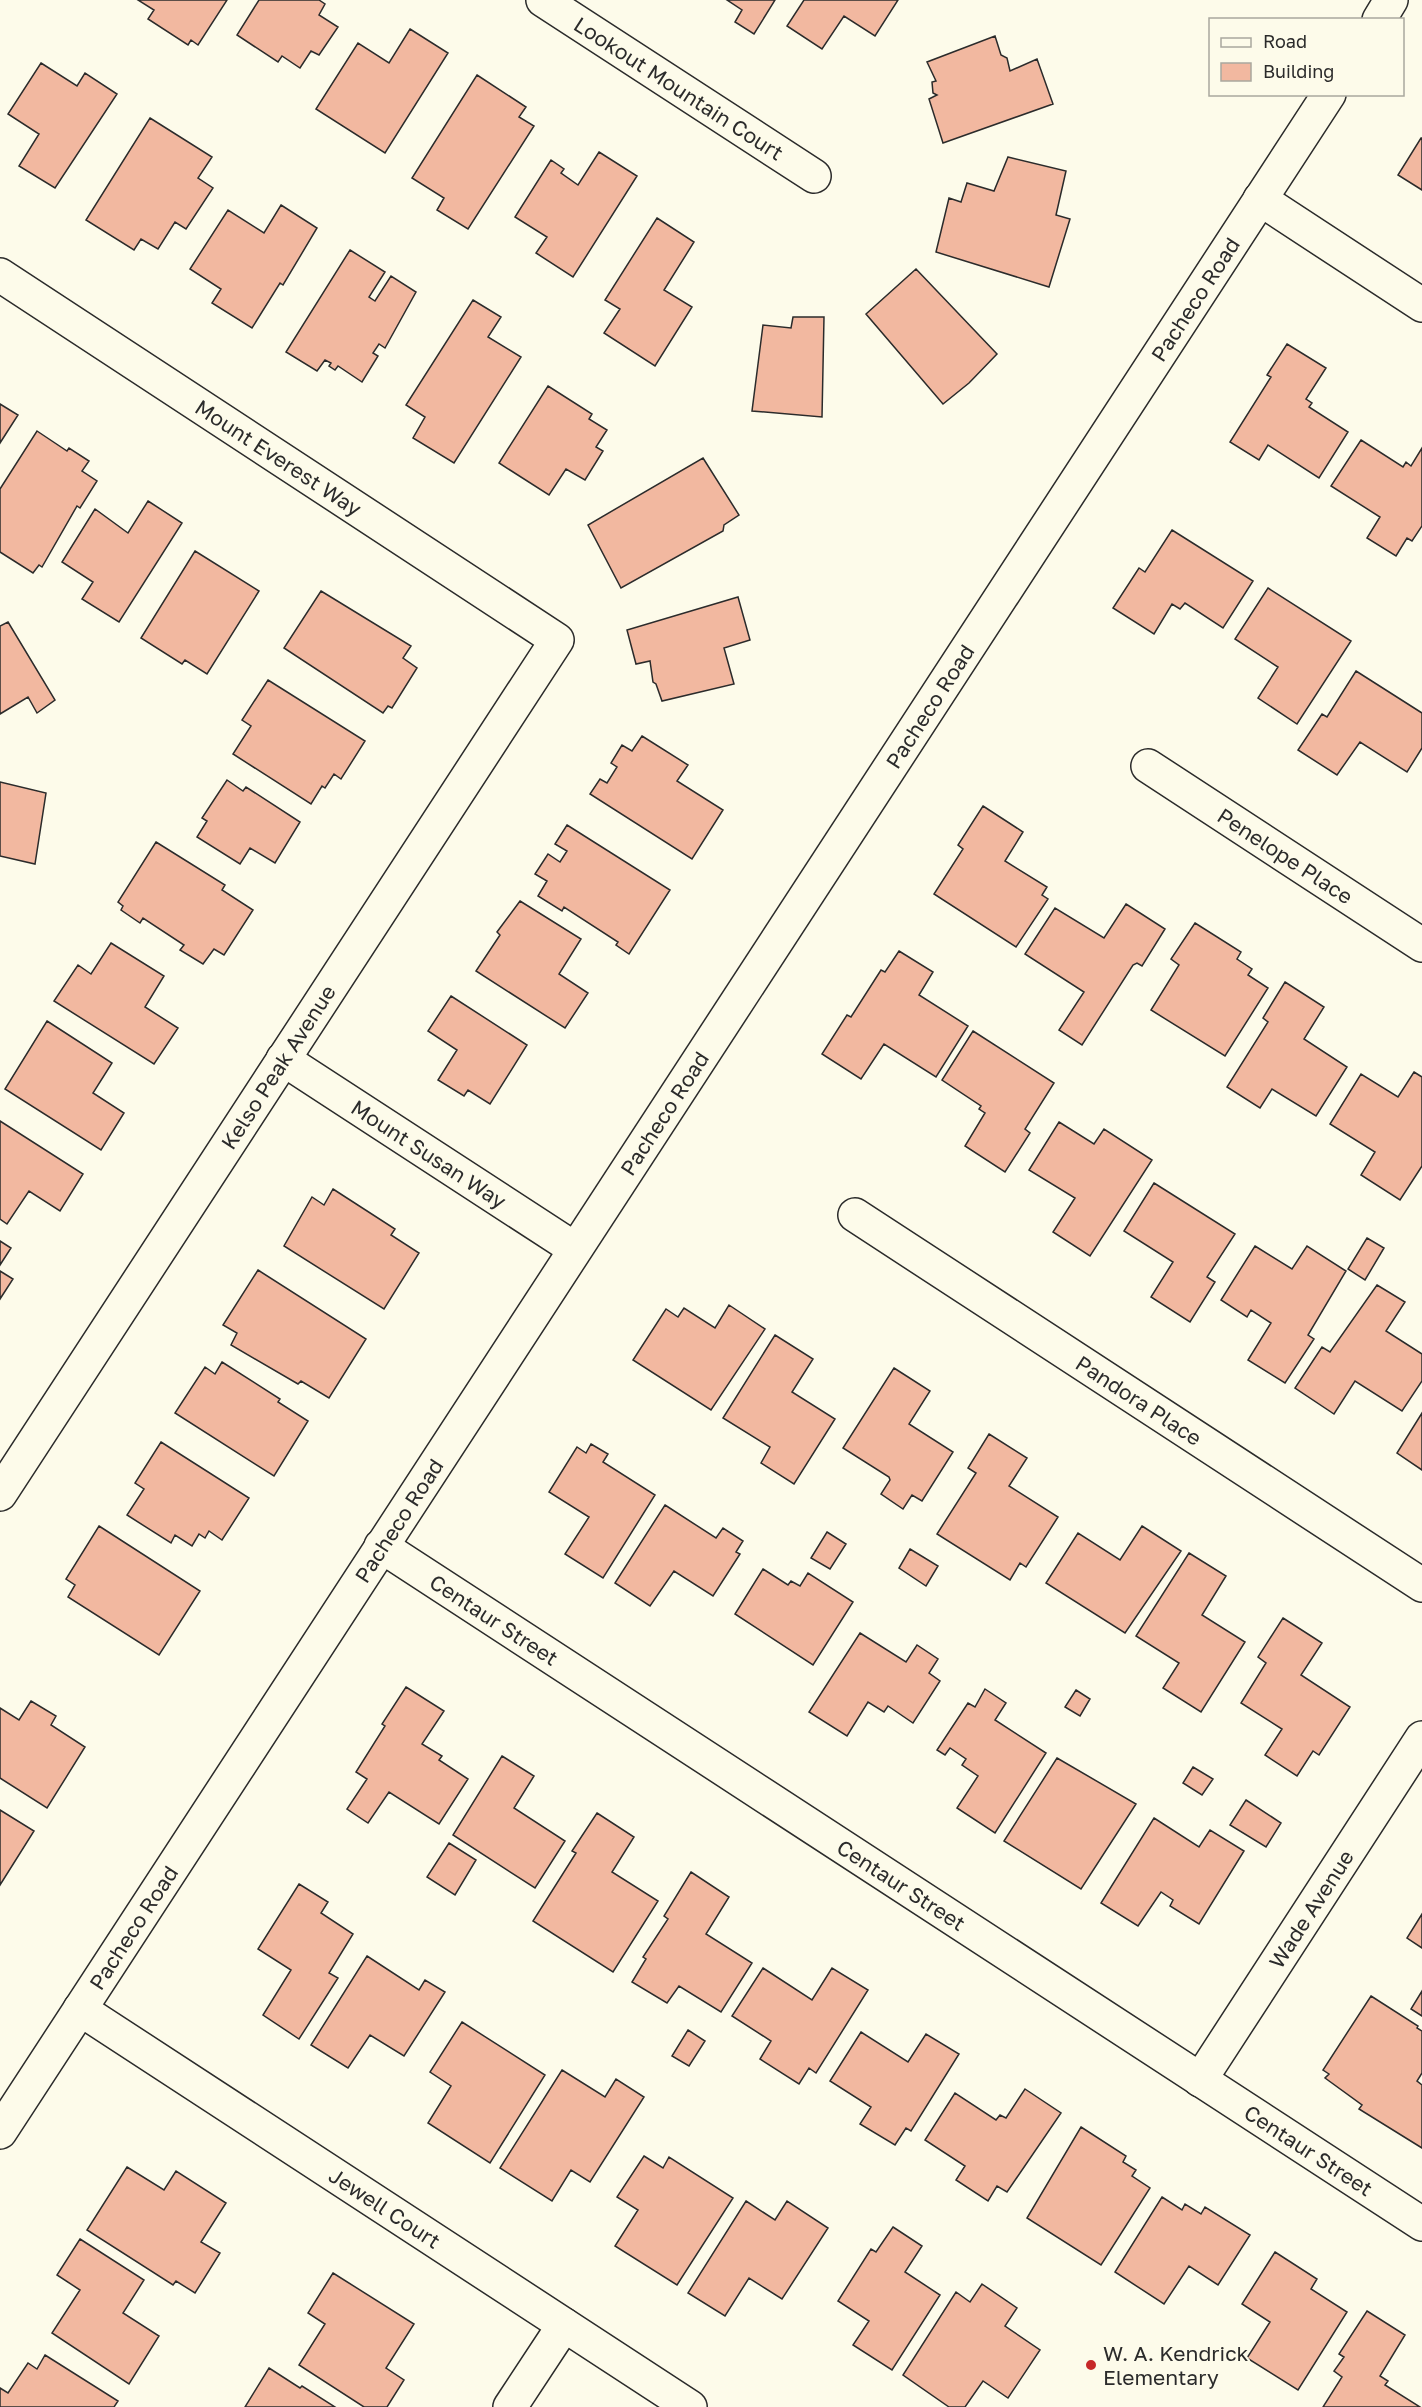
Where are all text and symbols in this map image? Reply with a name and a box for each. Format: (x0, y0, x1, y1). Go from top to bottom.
street label: Lookout Mountain Court (569, 11, 788, 166)
legend (1209, 18, 1404, 96)
text: Road (1263, 30, 1307, 52)
text: Building (1263, 60, 1334, 82)
street label: Pacheco Road (1145, 232, 1245, 366)
street label: Mount Everest Way (191, 394, 367, 522)
street label: Pacheco Road (880, 639, 980, 773)
street label: Penelope Place (1213, 802, 1358, 909)
street label: Kelso Peak Avenue (215, 980, 341, 1154)
street label: Pacheco Road (614, 1047, 714, 1180)
street label: Mount Susan Way (346, 1094, 511, 1214)
street label: Pandora Place (1071, 1350, 1207, 1451)
street label: Pacheco Road (349, 1454, 449, 1587)
street label: Centaur Street (425, 1568, 563, 1671)
street label: Centaur Street (832, 1834, 970, 1936)
street label: Wade Avenue (1263, 1845, 1359, 1973)
street label: Pacheco Road (83, 1861, 183, 1995)
street label: Centaur Street (1240, 2099, 1378, 2201)
street label: Jewell Court (324, 2162, 446, 2254)
place label: W. A. Kendrick Elementary (1103, 2340, 1249, 2390)
marker: W. A. Kendrick Elementary (1084, 2358, 1098, 2372)

